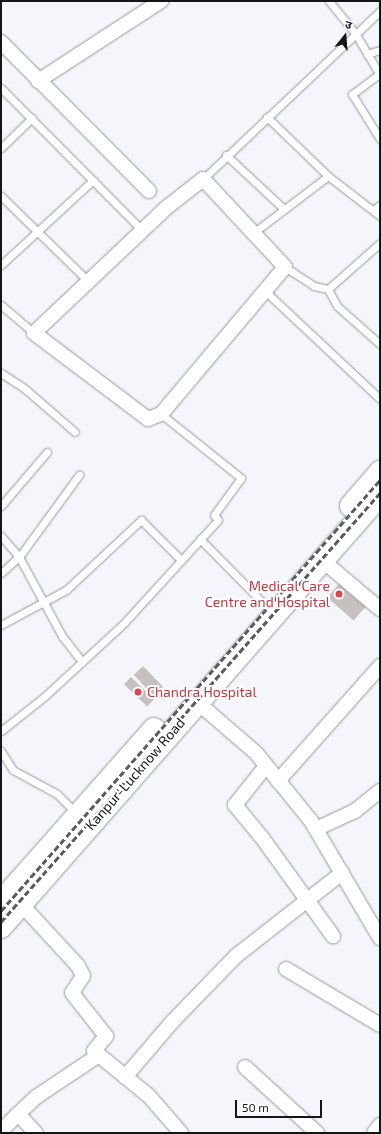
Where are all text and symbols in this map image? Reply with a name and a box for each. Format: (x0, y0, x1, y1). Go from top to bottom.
north arrow (325, 16, 365, 56)
text: उ (344, 17, 354, 31)
place label: Medical Care Centre and Hospital (205, 578, 330, 610)
marker: Medical Care Centre and Hospital (333, 588, 345, 600)
place label: Chandra Hospital (147, 684, 257, 700)
marker: Chandra Hospital (132, 686, 144, 698)
street label: Kanpur-Lucknow Road (82, 714, 188, 834)
scale bar (237, 1092, 324, 1118)
text: 50 m (242, 1100, 269, 1114)

